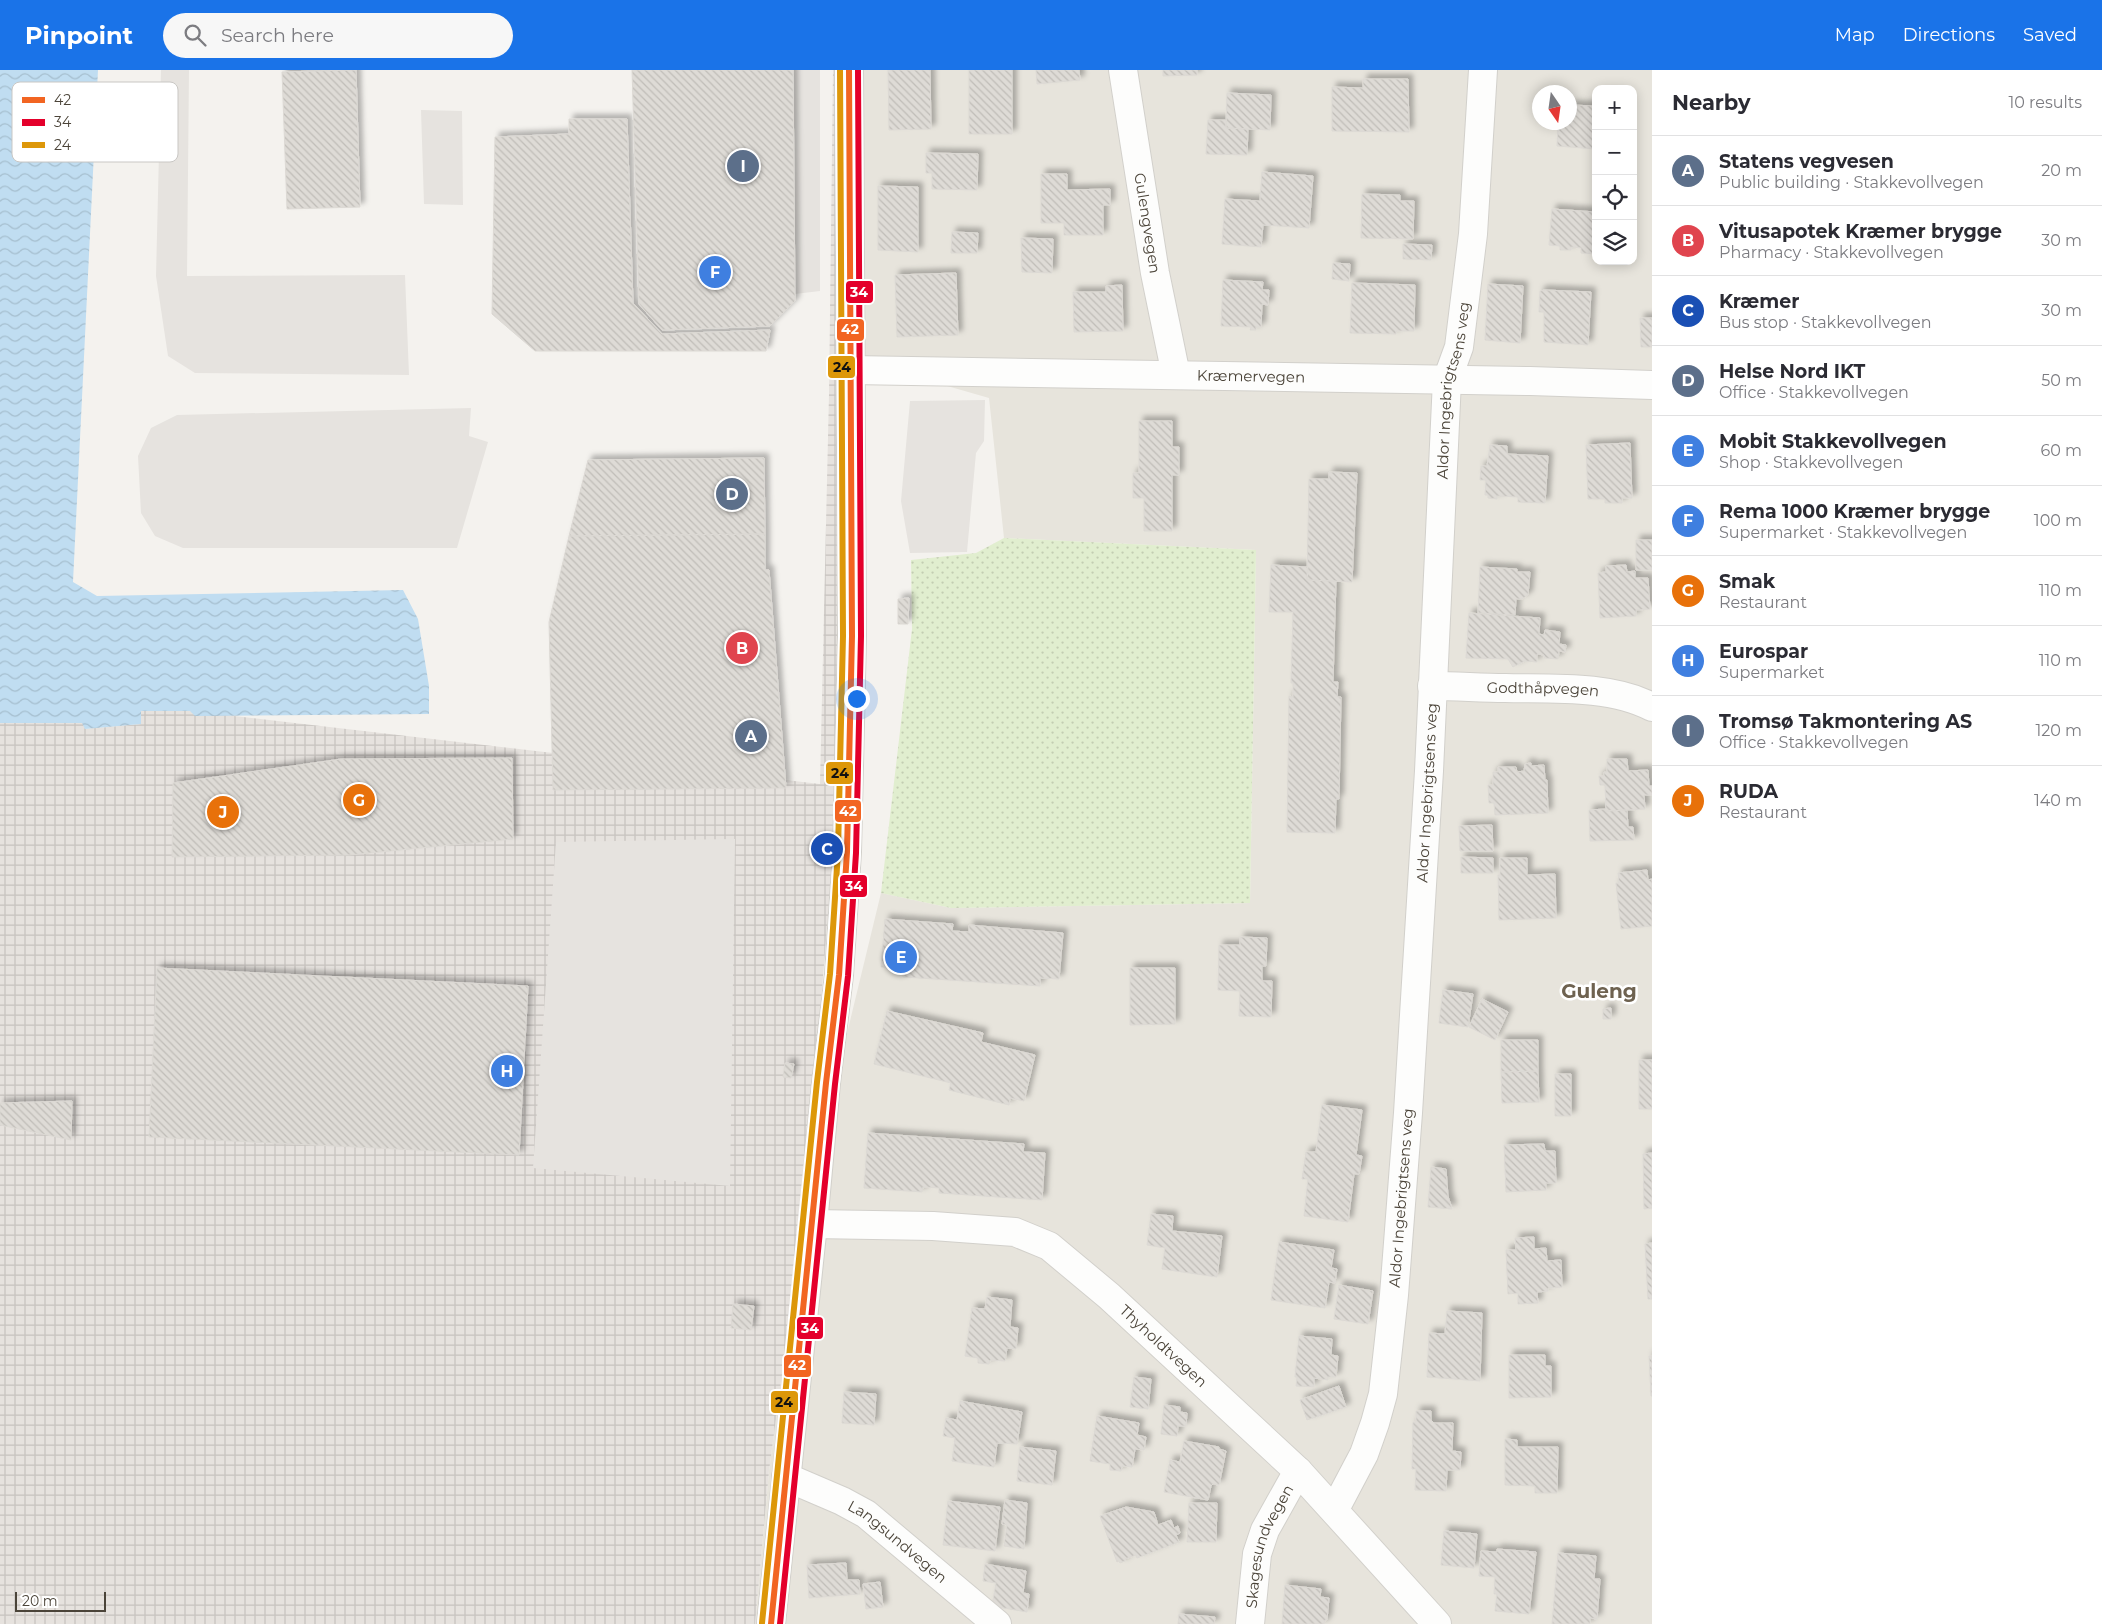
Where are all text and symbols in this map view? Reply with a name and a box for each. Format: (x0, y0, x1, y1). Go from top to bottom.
search box (163, 13, 513, 58)
text: Pinpoint (25, 21, 133, 50)
icon: search (181, 21, 209, 49)
text: Search here (221, 24, 334, 47)
text: Map (1835, 24, 1875, 46)
text: Directions (1903, 24, 1995, 46)
text: Saved (2023, 24, 2077, 46)
legend (12, 82, 178, 162)
north arrow (1532, 85, 1577, 130)
map controls (1592, 85, 1637, 265)
button: + (1592, 85, 1637, 130)
text: Nearby (1672, 90, 1751, 115)
text: 42 (54, 91, 71, 109)
text: 10 results (2009, 93, 2082, 112)
text: 34 (54, 113, 72, 131)
button: − (1592, 130, 1637, 175)
text: 24 (54, 136, 72, 154)
pin: I (727, 147, 759, 185)
text: Statens vegvesen (1719, 150, 1894, 173)
text: A (1682, 161, 1694, 180)
text: 20 m (2041, 161, 2082, 180)
street label: Gulengvegen (1130, 171, 1165, 275)
text: Public building · Stakkevollvegen (1719, 173, 1984, 192)
button: locate (1592, 175, 1637, 220)
button: layers (1592, 220, 1637, 265)
text: Vitusapotek Kræmer brygge (1719, 220, 2002, 243)
text: B (1682, 231, 1694, 250)
text: 30 m (2041, 231, 2082, 250)
text: Pharmacy · Stakkevollvegen (1719, 243, 1944, 262)
pin: F (699, 253, 731, 291)
line badge: 34 (845, 280, 874, 304)
text: 34 (849, 283, 868, 301)
text: Kræmer (1719, 290, 1799, 313)
street label: Aldor Ingebrigtsens veg (1432, 301, 1474, 480)
text: C (1682, 301, 1694, 320)
text: 30 m (2041, 301, 2082, 320)
text: Bus stop · Stakkevollvegen (1719, 313, 1931, 332)
line badge: 42 (836, 318, 865, 342)
text: 42 (841, 320, 859, 338)
line badge: 24 (827, 355, 856, 379)
text: 24 (833, 358, 851, 376)
text: Helse Nord IKT (1719, 360, 1865, 383)
street label: Kræmervegen (1197, 366, 1305, 386)
text: D (1681, 371, 1695, 390)
text: 50 m (2041, 371, 2082, 390)
text: Office · Stakkevollvegen (1719, 383, 1909, 402)
text: Mobit Stakkevollvegen (1719, 430, 1947, 453)
text: E (1683, 441, 1693, 460)
text: 60 m (2040, 441, 2082, 460)
text: Shop · Stakkevollvegen (1719, 453, 1903, 472)
pin: D (716, 475, 748, 513)
text: Rema 1000 Kræmer brygge (1719, 500, 1990, 523)
text: F (1683, 511, 1693, 530)
text: 100 m (2034, 511, 2082, 530)
text: Supermarket · Stakkevollvegen (1719, 523, 1967, 542)
text: Smak (1719, 570, 1775, 593)
text: G (1682, 581, 1694, 600)
text: 110 m (2039, 581, 2082, 600)
text: Restaurant (1719, 593, 1807, 612)
pin: B (726, 629, 758, 667)
text: Eurospar (1719, 640, 1808, 663)
text: H (1682, 651, 1694, 670)
text: 110 m (2039, 651, 2082, 670)
text: Supermarket (1719, 663, 1825, 682)
street label: Godthåpvegen (1487, 678, 1600, 700)
your location (844, 686, 870, 712)
street label: Aldor Ingebrigtsens veg (1412, 703, 1441, 883)
text: Tromsø Takmontering AS (1719, 710, 1972, 733)
pin: A (735, 717, 767, 755)
text: I (1685, 721, 1691, 740)
text: 120 m (2035, 721, 2082, 740)
text: Office · Stakkevollvegen (1719, 733, 1909, 752)
line badge: 24 (825, 761, 854, 785)
text: 24 (831, 764, 849, 782)
text: RUDA (1719, 780, 1778, 803)
pin: G (343, 781, 375, 819)
text: J (1684, 791, 1692, 810)
text: 140 m (2034, 791, 2082, 810)
pin: J (207, 793, 239, 831)
line badge: 42 (834, 799, 862, 823)
text: 42 (839, 802, 857, 820)
text: Restaurant (1719, 803, 1807, 822)
pin: C (811, 830, 843, 868)
line badge: 34 (839, 874, 868, 898)
text: 34 (844, 877, 863, 895)
pin: E (885, 938, 917, 976)
district label: Guleng (1561, 979, 1637, 1003)
pin: H (491, 1052, 523, 1090)
street label: Aldor Ingebrigtsens veg (1385, 1108, 1417, 1288)
street label: Thyholdtvegen (1116, 1301, 1211, 1391)
line badge: 34 (796, 1316, 824, 1340)
text: 34 (800, 1319, 819, 1337)
line badge: 42 (783, 1354, 812, 1378)
text: 42 (788, 1356, 806, 1374)
line badge: 24 (770, 1390, 799, 1414)
text: 24 (775, 1393, 793, 1411)
street label: Skagesundvegen (1242, 1481, 1298, 1609)
street label: Langsundvegen (845, 1496, 951, 1587)
scale bar (15, 1589, 106, 1612)
text: 20 m (22, 1592, 58, 1610)

